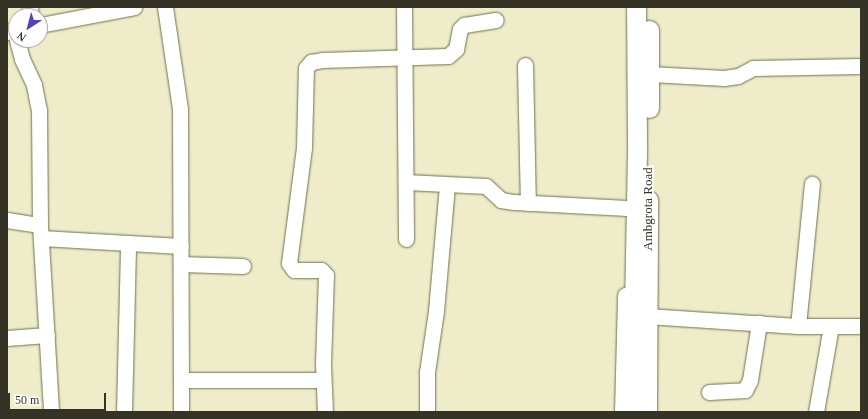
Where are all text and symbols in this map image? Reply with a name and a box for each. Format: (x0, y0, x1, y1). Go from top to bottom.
north arrow (8, 8, 48, 48)
text: N (15, 30, 28, 44)
street label: Ambgrota Road (640, 167, 656, 251)
scale bar (10, 385, 108, 411)
text: 50 m (15, 393, 39, 407)

